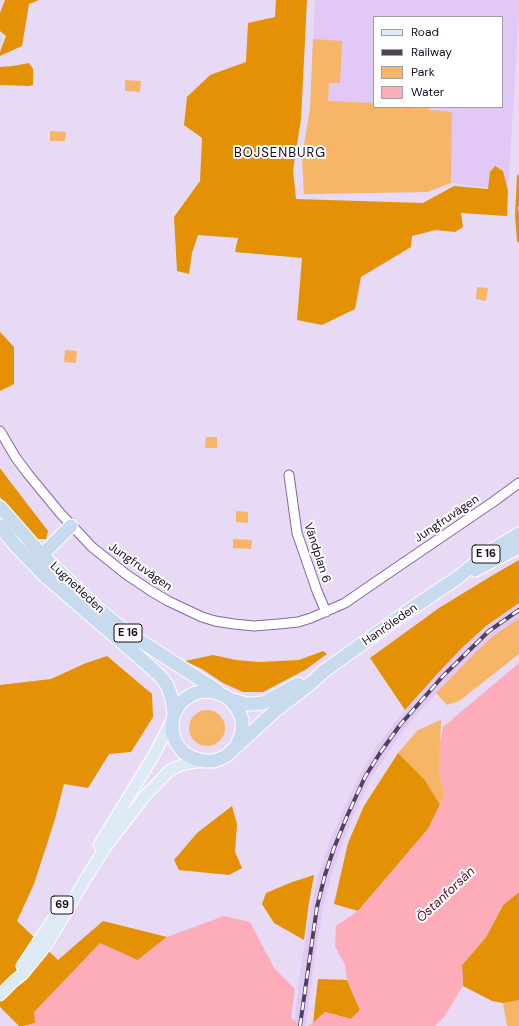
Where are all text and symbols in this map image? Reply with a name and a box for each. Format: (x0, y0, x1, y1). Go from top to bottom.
legend (373, 16, 503, 108)
text: Road (411, 24, 439, 40)
text: Railway (411, 44, 452, 60)
text: Park (411, 64, 435, 80)
text: Water (411, 84, 444, 100)
district label: BOJSENBURG (234, 146, 326, 162)
street label: Jungfruvägen (412, 492, 482, 546)
street label: Vändplan 6 (300, 521, 334, 585)
street label: Jungfruvägen (105, 540, 175, 594)
road number: E 16 (472, 545, 500, 563)
street label: Lugnetleden (47, 559, 107, 617)
street label: Hanröleden (360, 601, 420, 649)
road number: E 16 (114, 624, 142, 642)
water label: Östanforsån (413, 864, 479, 926)
road number: 69 (51, 896, 73, 914)

